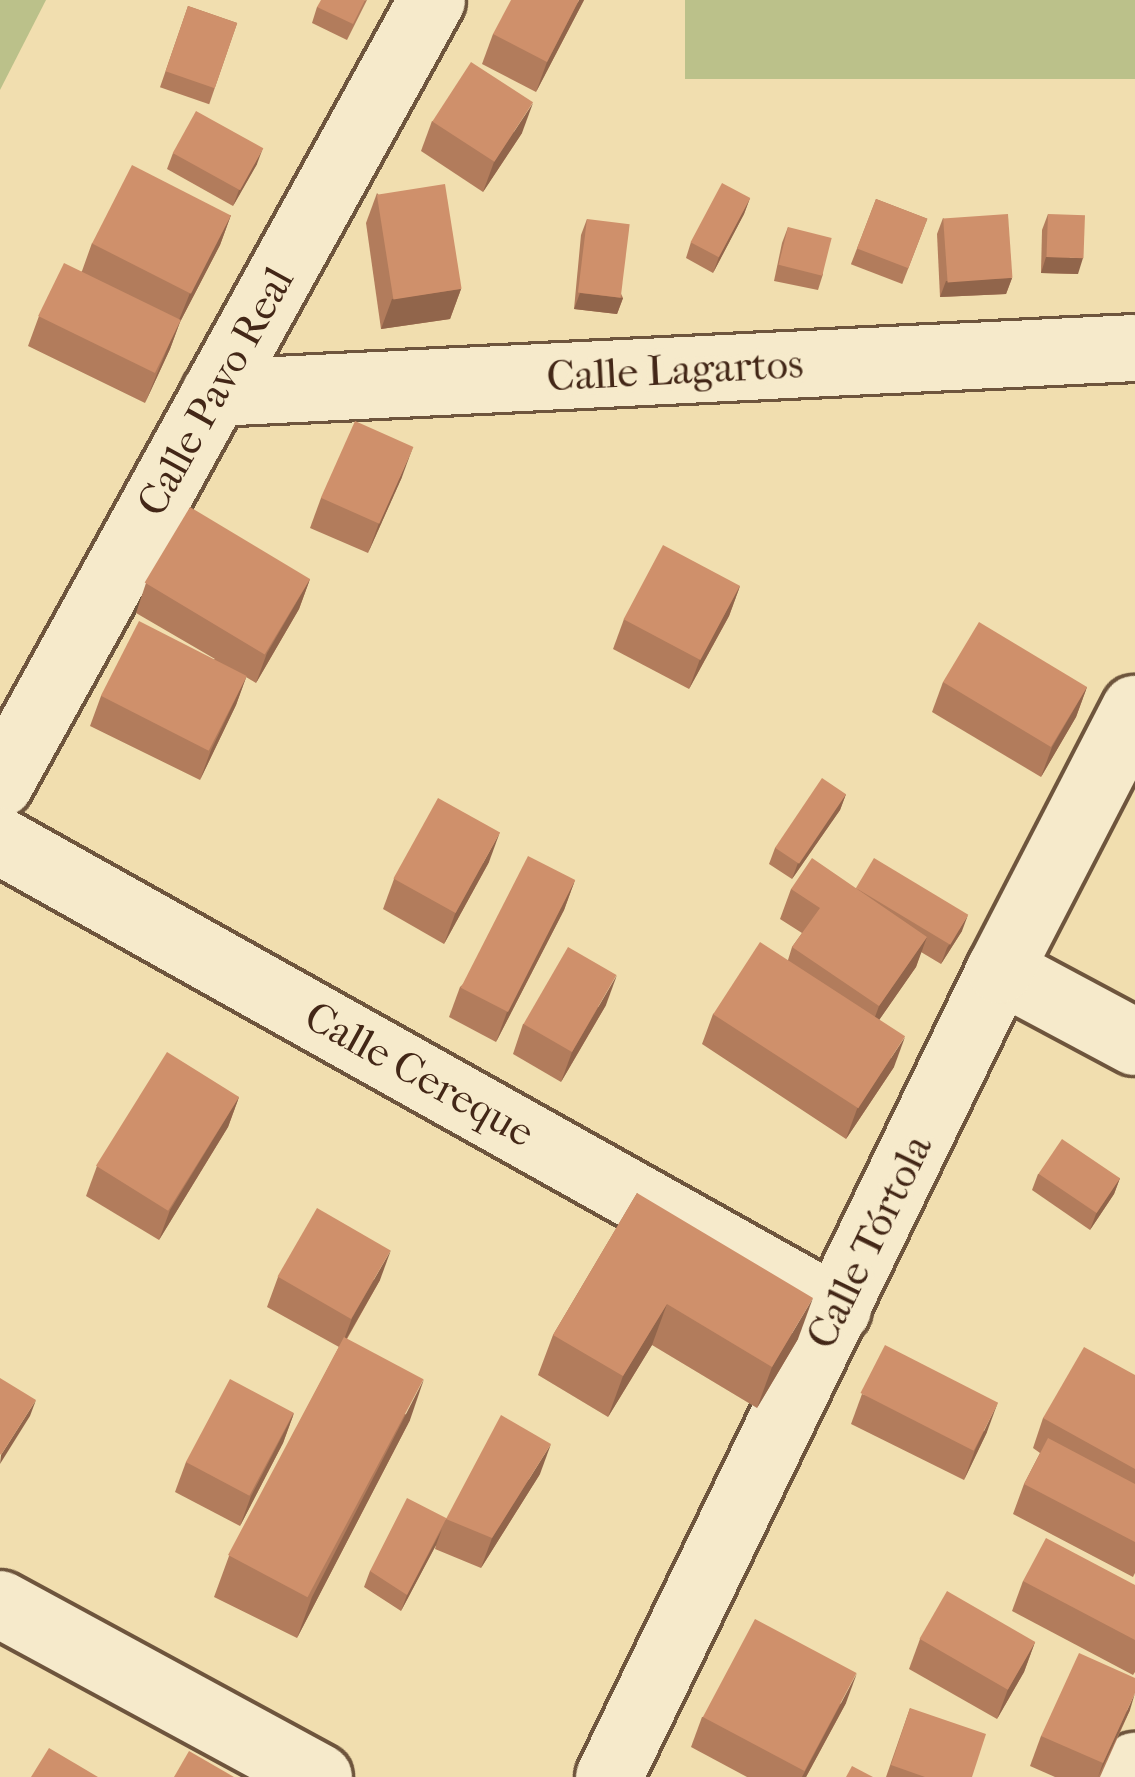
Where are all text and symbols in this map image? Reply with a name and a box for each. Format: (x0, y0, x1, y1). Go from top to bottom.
street label: Calle Pavo Real (127, 259, 305, 525)
street label: Calle Lagartos (545, 339, 805, 403)
street label: Calle Cereque (296, 991, 542, 1159)
street label: Calle Tórtola (797, 1127, 943, 1357)

